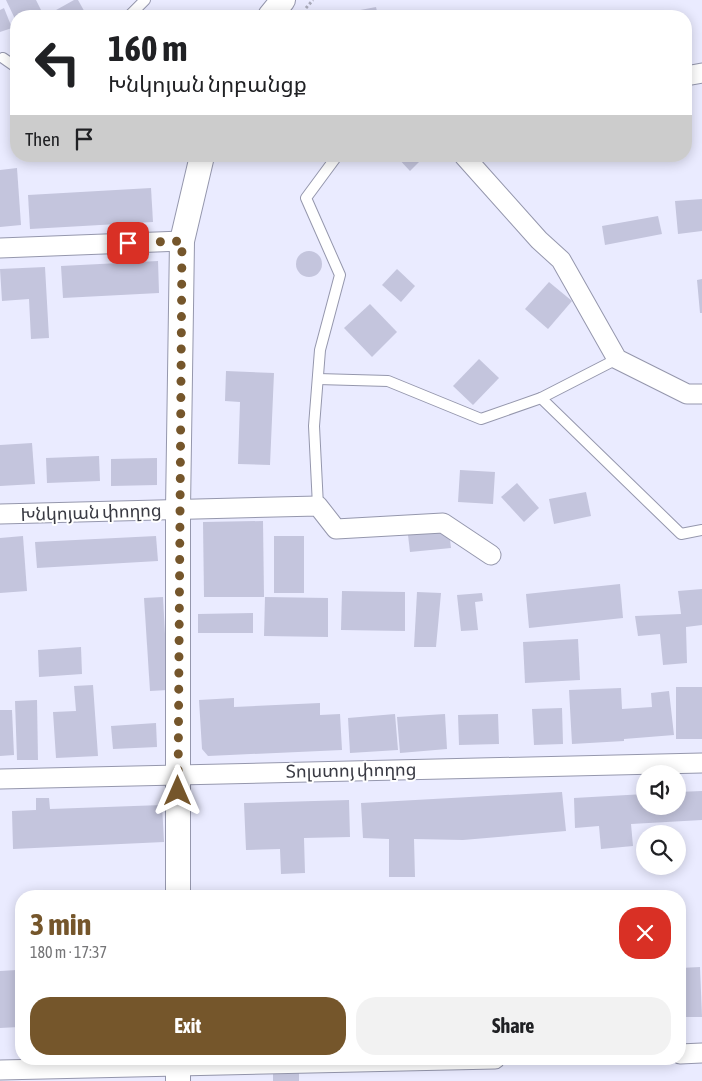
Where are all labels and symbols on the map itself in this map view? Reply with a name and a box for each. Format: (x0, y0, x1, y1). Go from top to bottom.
pin (107, 222, 149, 264)
street label: Խնկոյան փողոց (20, 499, 162, 525)
street label: Տոլստոյ փողոց (285, 758, 417, 782)
position arrow (151, 764, 203, 816)

